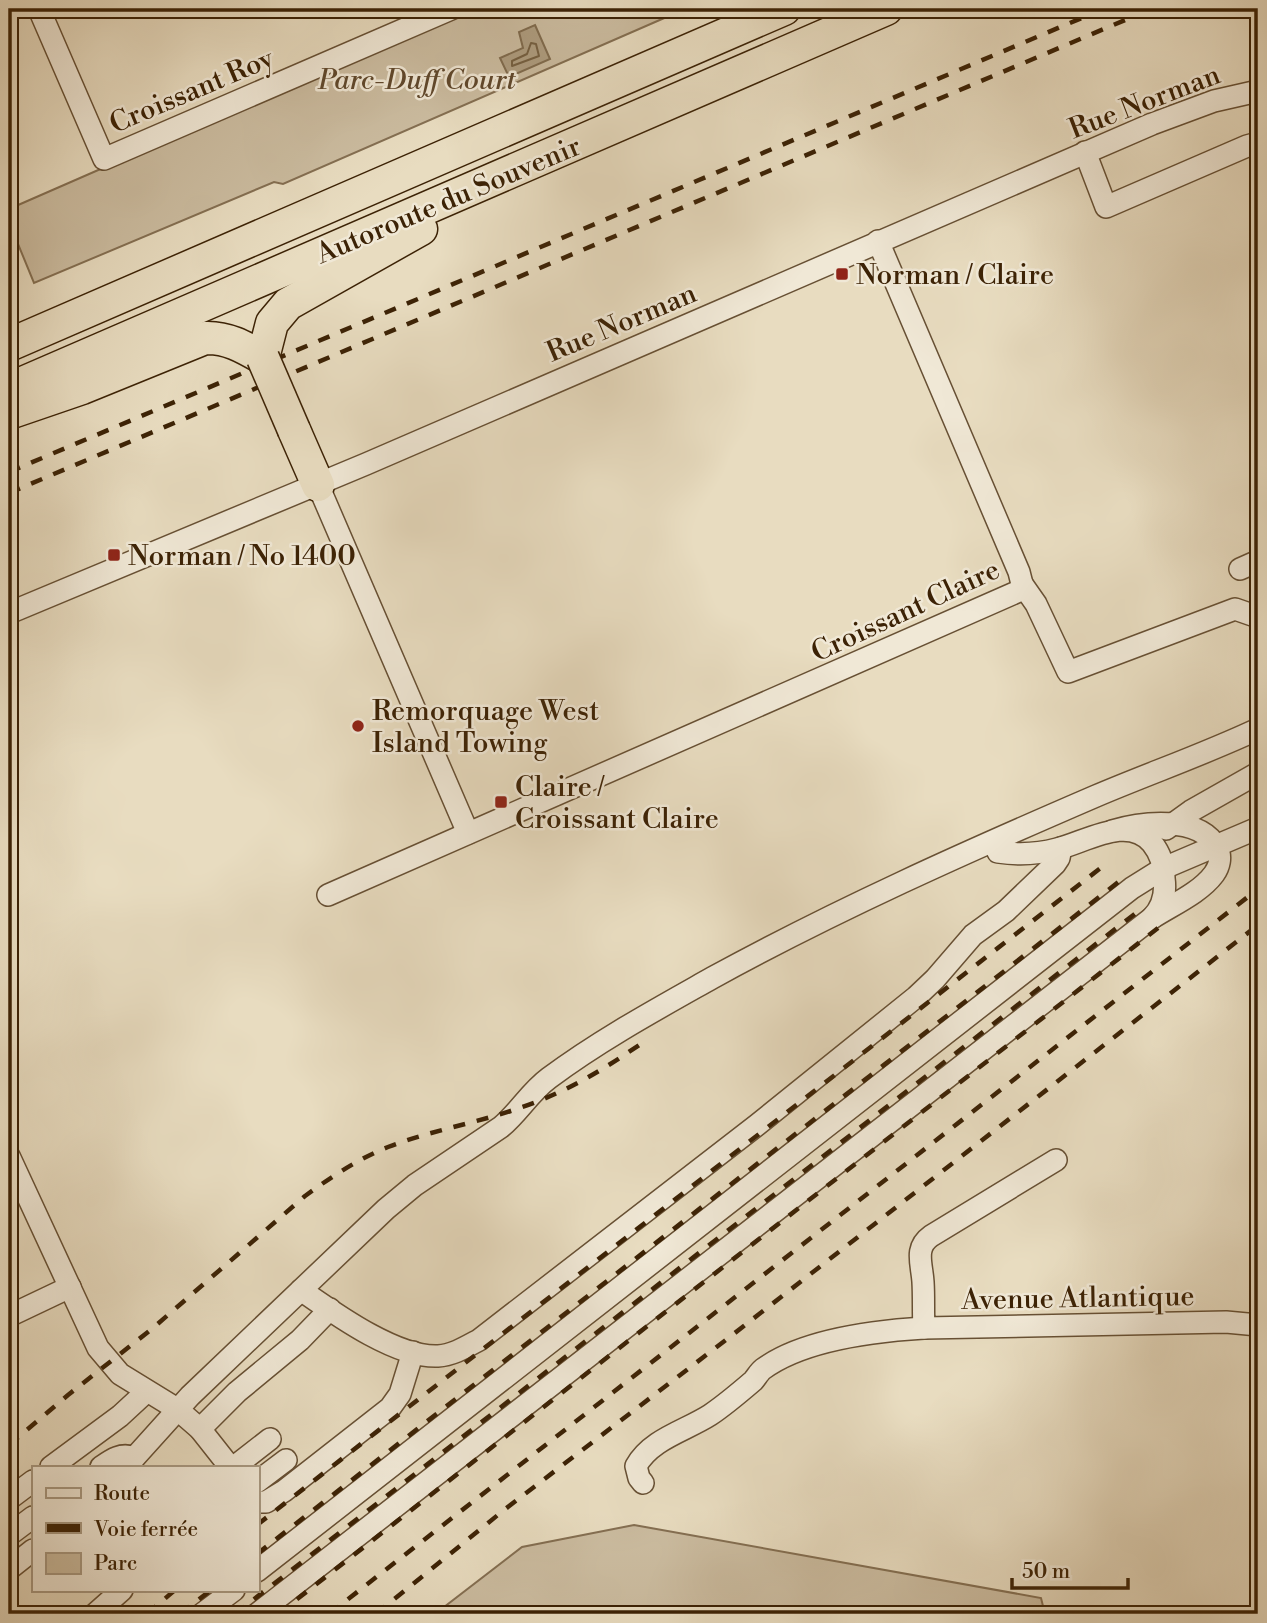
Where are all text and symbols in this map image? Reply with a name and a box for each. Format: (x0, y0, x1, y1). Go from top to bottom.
street label: Croissant Roy (104, 41, 279, 142)
street label: Rue Norman (1064, 57, 1226, 147)
park label: Parc-Duff Court (317, 63, 517, 98)
street label: Autoroute du Souvenir (310, 129, 586, 272)
place label: Norman / Claire (856, 258, 1054, 293)
marker: Norman / Claire (834, 266, 850, 282)
street label: Rue Norman (541, 276, 702, 371)
place label: Norman / No 1400 (128, 539, 356, 574)
marker: Norman / No 1400 (106, 547, 122, 563)
street label: Croissant Claire (806, 552, 1005, 670)
place label: Remorquage West Island Towing (372, 694, 599, 761)
marker: Remorquage West Island Towing (350, 718, 366, 734)
place label: Claire / Croissant Claire (515, 770, 719, 837)
marker: Claire / Croissant Claire (493, 794, 509, 810)
street label: Avenue Atlantique (960, 1279, 1195, 1318)
legend (32, 1466, 259, 1592)
text: Route (94, 1481, 150, 1507)
text: Voie ferrée (93, 1517, 198, 1543)
scale bar (1012, 1546, 1127, 1590)
text: Parc (94, 1551, 137, 1577)
text: 50 m (1022, 1559, 1070, 1585)

